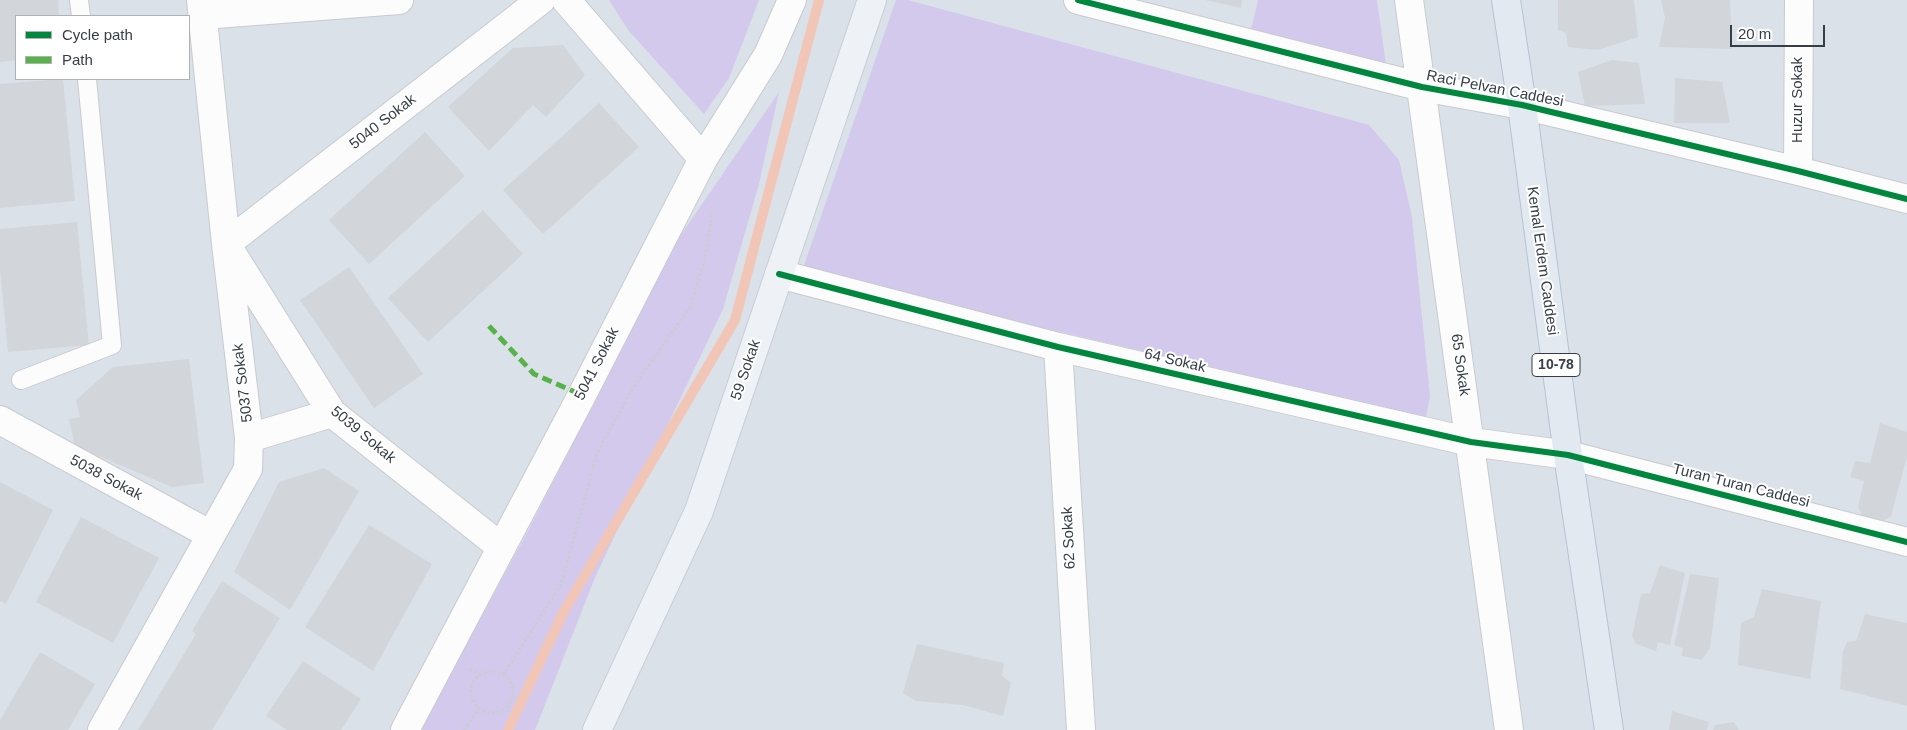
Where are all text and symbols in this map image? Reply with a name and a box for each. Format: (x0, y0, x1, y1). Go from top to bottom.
legend (15, 15, 190, 80)
scale bar (1732, 15, 1827, 47)
text: 20 m (1738, 25, 1771, 42)
text: Cycle path (62, 26, 133, 43)
text: Path (62, 51, 93, 68)
street label: Huzur Sokak (1789, 57, 1807, 143)
street label: Raci Pelvan Caddesi (1425, 67, 1565, 111)
street label: 5040 Sokak (346, 91, 420, 153)
street label: Kemal Erdem Caddesi (1523, 185, 1561, 337)
street label: 5041 Sokak (571, 325, 623, 403)
street label: 65 Sokak (1447, 333, 1473, 397)
street label: 59 Sokak (727, 338, 765, 402)
street label: 5037 Sokak (229, 343, 257, 423)
street label: 64 Sokak (1143, 345, 1207, 377)
road number: 10-78 (1532, 354, 1580, 376)
street label: 5039 Sokak (327, 403, 399, 467)
street label: 5038 Sokak (67, 451, 145, 505)
street label: Turan Turan Caddesi (1671, 460, 1811, 512)
street label: 62 Sokak (1058, 506, 1080, 570)

